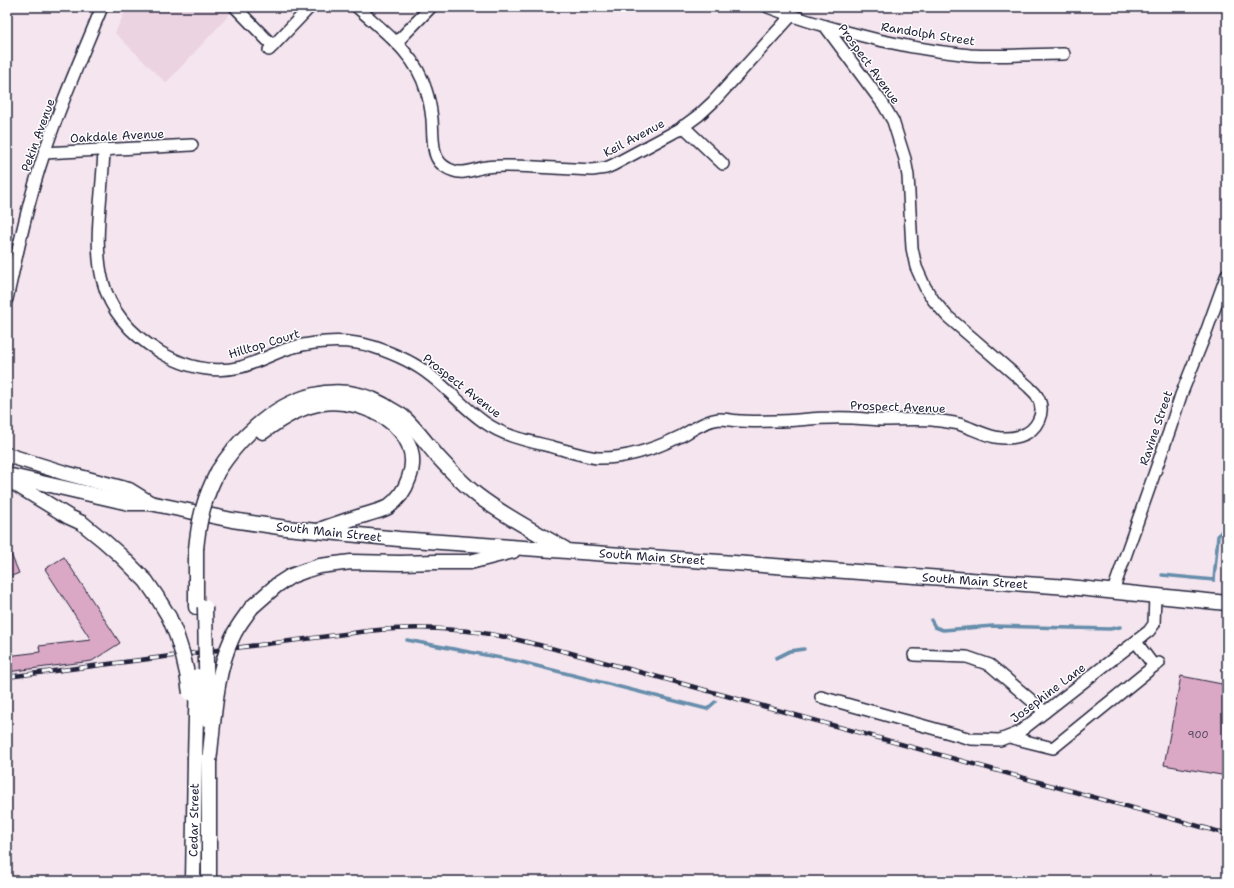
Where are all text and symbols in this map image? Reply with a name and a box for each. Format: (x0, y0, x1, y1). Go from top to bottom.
street label: Randolph Street (880, 19, 976, 49)
street label: Prospect Avenue (834, 21, 904, 108)
street label: Pekin Avenue (17, 96, 59, 174)
street label: Keil Avenue (601, 115, 668, 161)
street label: Oakdale Avenue (70, 126, 165, 146)
street label: Hilltop Court (226, 326, 302, 362)
street label: Prospect Avenue (419, 350, 505, 422)
street label: Ravine Street (1136, 388, 1176, 468)
street label: Prospect Avenue (850, 397, 946, 417)
street label: South Main Street (275, 518, 383, 546)
street label: South Main Street (598, 545, 706, 569)
street label: South Main Street (921, 569, 1029, 593)
street label: Josephine Lane (1007, 659, 1089, 727)
house number: 900 (1188, 728, 1208, 741)
street label: Cedar Street (185, 783, 203, 857)

